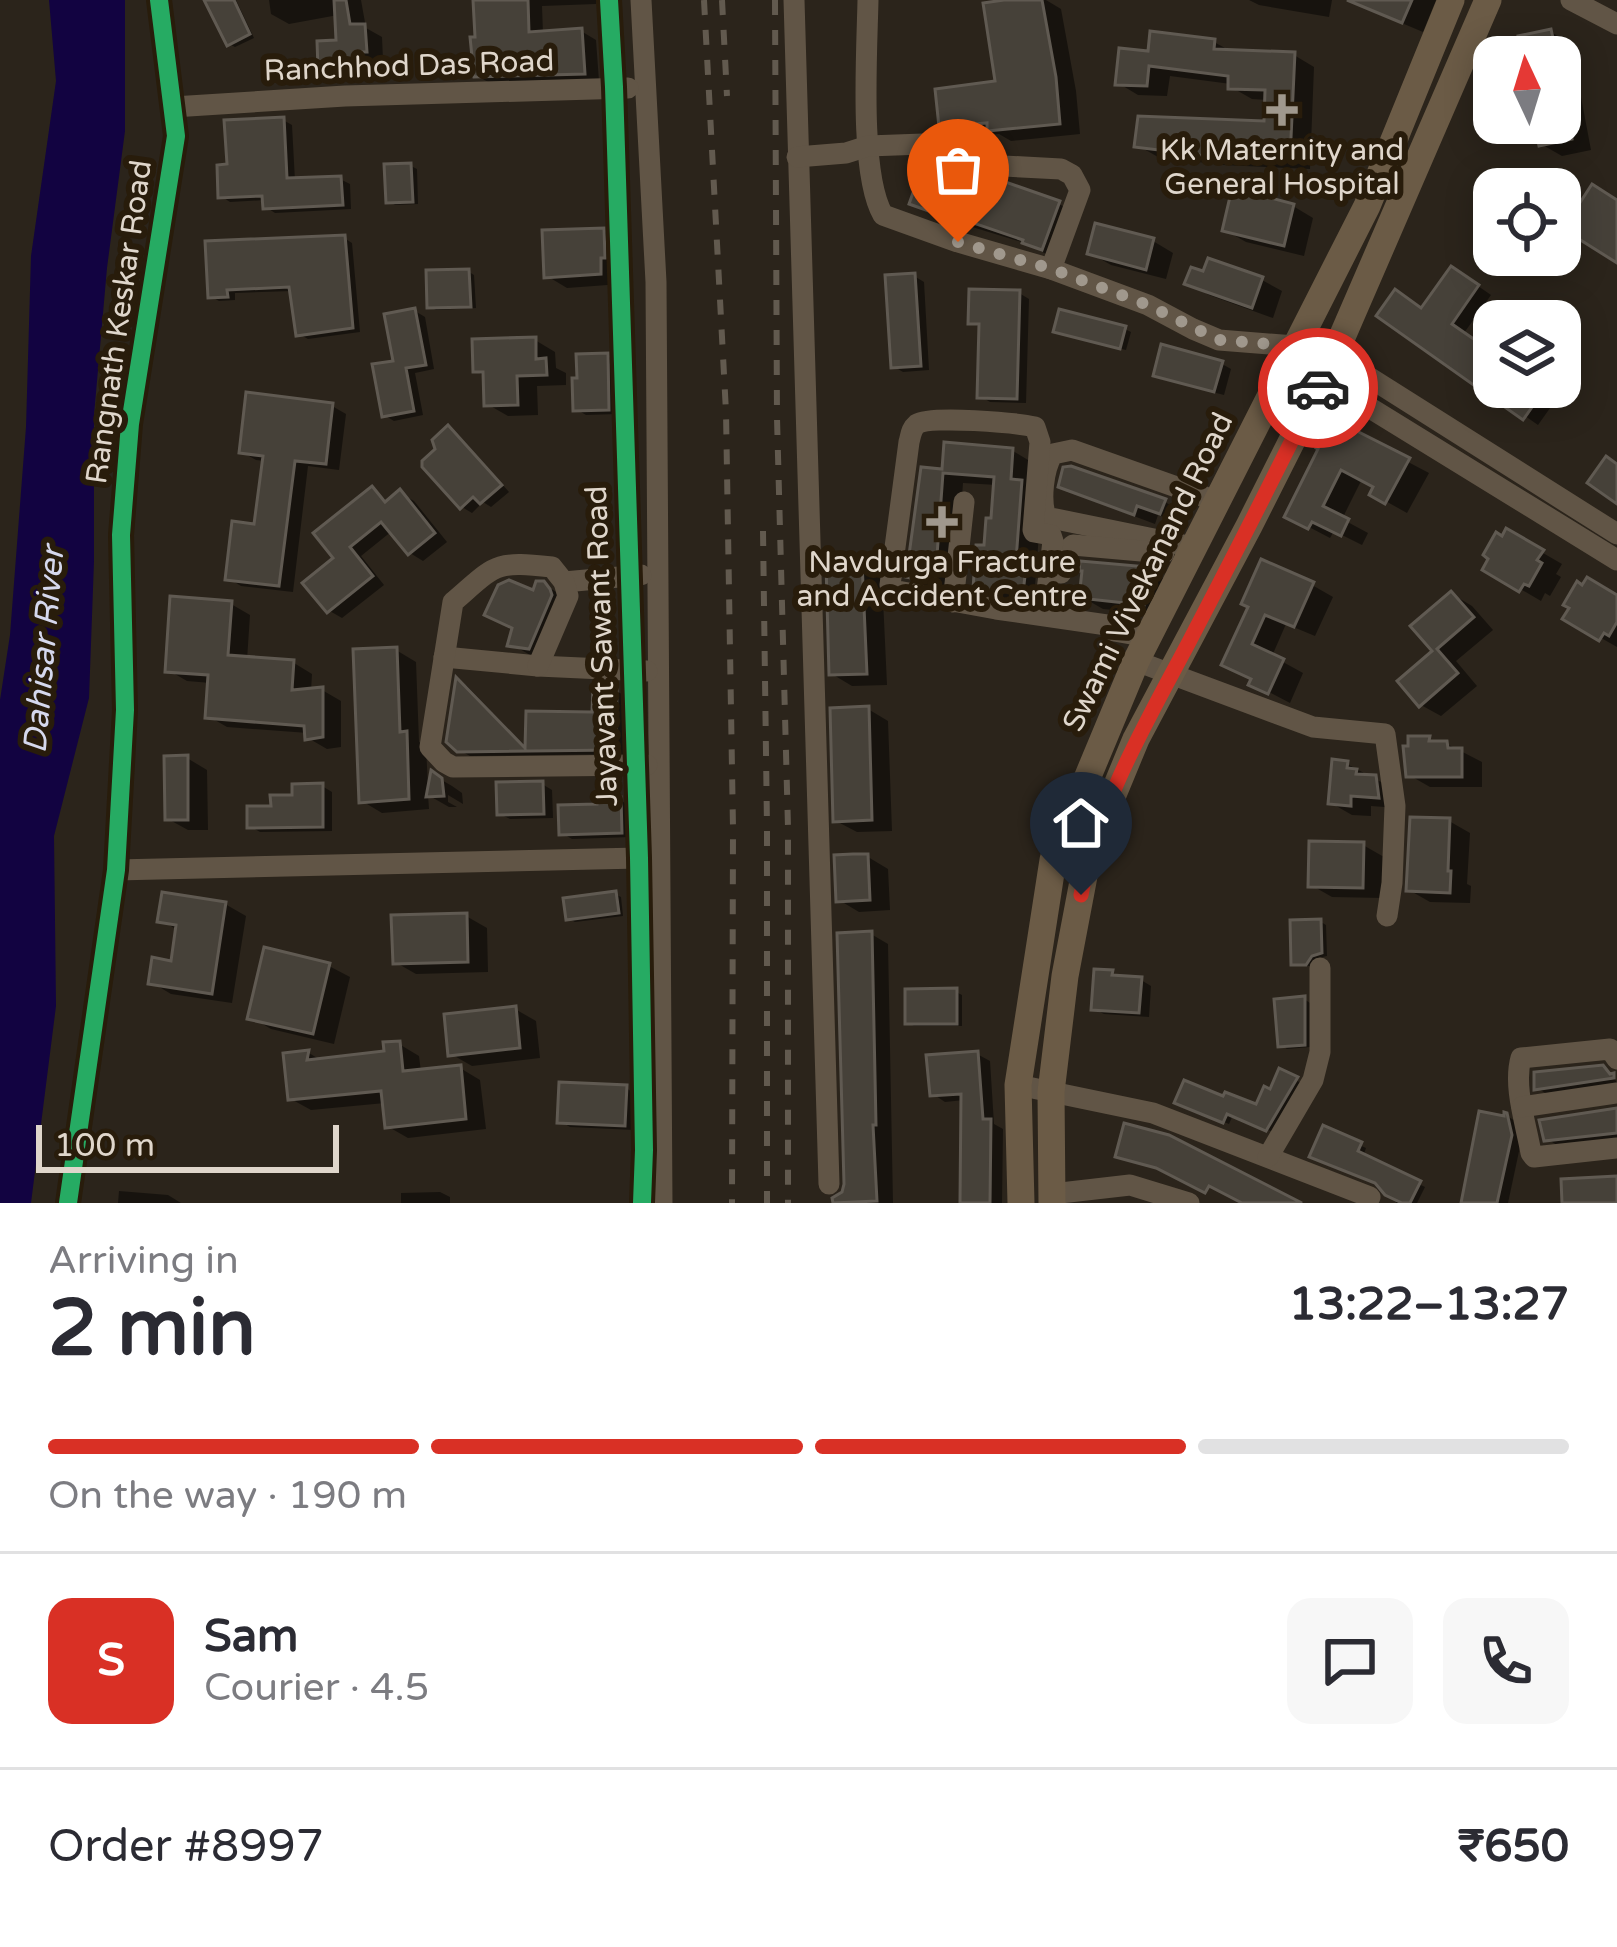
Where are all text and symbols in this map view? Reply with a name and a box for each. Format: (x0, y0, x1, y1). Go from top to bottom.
north arrow (1473, 36, 1581, 144)
map controls (1473, 36, 1581, 408)
street label: Ranchhod Das Road (263, 42, 555, 90)
marker: Kk Maternity and General Hospital (1266, 94, 1298, 126)
pin (907, 119, 1009, 242)
place label: Kk Maternity and General Hospital (1160, 132, 1404, 203)
icon: bag (925, 137, 991, 203)
street label: Rangnath Keskar Road (78, 158, 160, 486)
button: locate (1473, 168, 1581, 276)
button: layers (1473, 300, 1581, 408)
courier (1258, 328, 1378, 448)
icon: car (1285, 355, 1351, 421)
street label: Swami Vivekanand Road (1055, 407, 1241, 737)
street label: Jayavant Sawant Road (578, 485, 626, 807)
marker: Navdurga Fracture and Accident Centre (926, 506, 958, 538)
water label: Dahisar River (16, 541, 73, 755)
place label: Navdurga Fracture and Accident Centre (796, 544, 1088, 615)
pin (1030, 772, 1132, 895)
icon: home (1048, 790, 1114, 856)
scale bar (36, 1119, 339, 1172)
text: 100 m (54, 1126, 155, 1165)
text: Arriving in (48, 1237, 239, 1284)
text: 13:22–13:27 (1289, 1278, 1569, 1332)
text: 2 min (48, 1282, 256, 1376)
text: On the way · 190 m (48, 1472, 407, 1519)
button: chat (1287, 1598, 1413, 1724)
button: phone (1443, 1598, 1569, 1724)
text: Sam (204, 1610, 298, 1664)
text: S (97, 1634, 125, 1688)
text: Courier · 4.5 (204, 1664, 429, 1711)
text: Order #8997 (48, 1820, 324, 1874)
text: ₹650 (1458, 1820, 1569, 1874)

